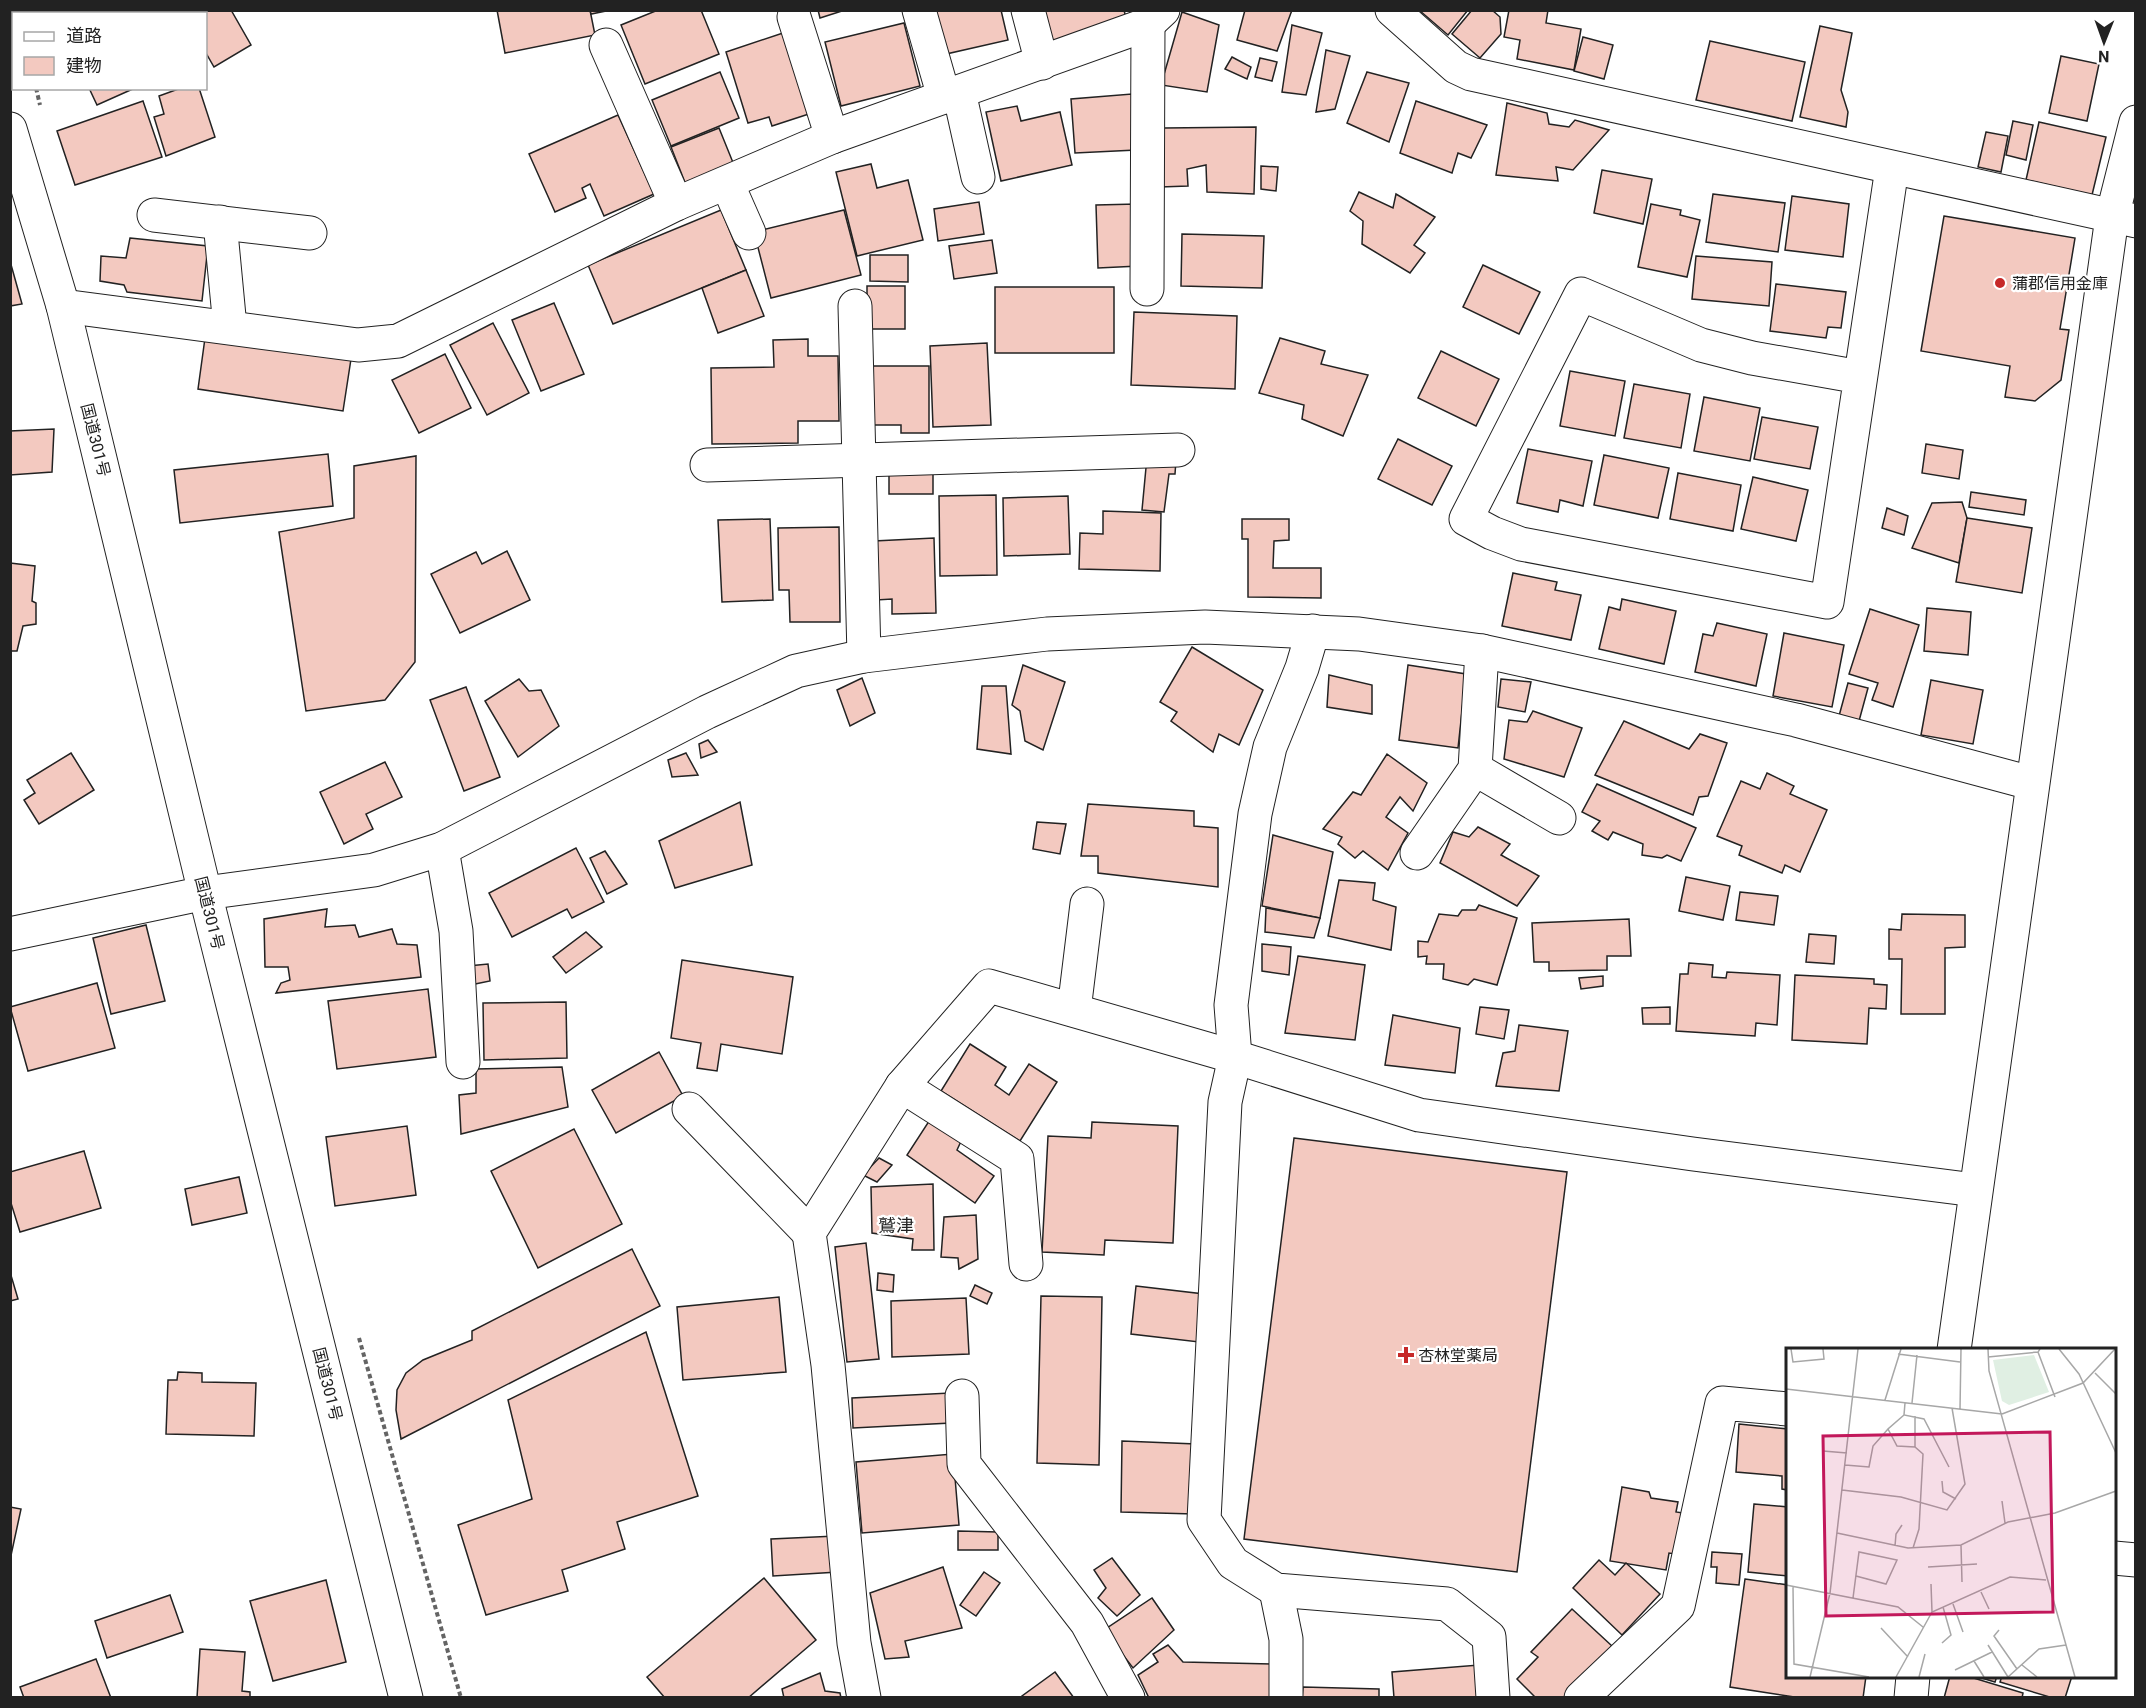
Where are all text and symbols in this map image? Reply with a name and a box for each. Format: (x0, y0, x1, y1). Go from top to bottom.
legend (12, 12, 207, 90)
north arrow (2074, 12, 2134, 72)
text: 道路 (66, 25, 102, 46)
text: N (2098, 47, 2110, 66)
text: 建物 (66, 55, 102, 76)
place label: 蒲郡信用金庫 (2012, 274, 2108, 293)
marker: 蒲郡信用金庫 (1993, 276, 2007, 290)
street label: 国道301号 (77, 401, 114, 479)
street label: 国道301号 (191, 874, 228, 952)
district label: 鷲津 (878, 1215, 914, 1236)
street label: 国道301号 (309, 1345, 346, 1423)
place label: 杏林堂薬局 (1418, 1346, 1498, 1365)
marker: 杏林堂薬局 (1399, 1348, 1413, 1362)
inset map (1786, 1348, 2116, 1678)

